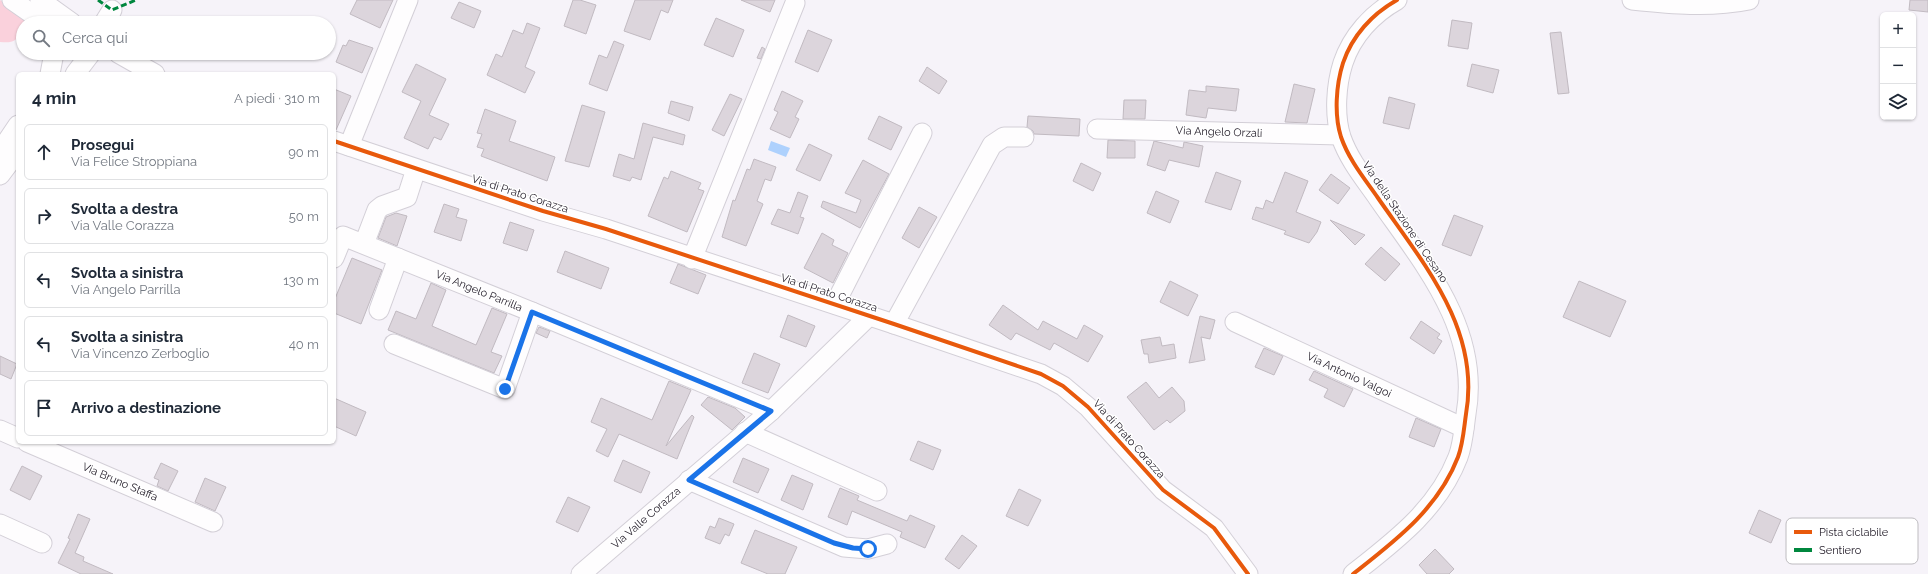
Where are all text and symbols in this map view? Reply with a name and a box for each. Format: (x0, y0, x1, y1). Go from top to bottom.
map controls (1880, 12, 1916, 120)
button: + (1880, 12, 1916, 48)
search box (16, 16, 336, 60)
icon: search (30, 27, 52, 49)
text: Cerca qui (62, 29, 128, 47)
button: − (1880, 48, 1916, 84)
button: layers (1880, 84, 1916, 120)
text: 4 min (32, 88, 76, 108)
text: A piedi · 310 m (234, 91, 320, 106)
street label: Via Angelo Orzali (1175, 124, 1263, 140)
text: Prosegui (71, 136, 134, 154)
icon: ahead (33, 141, 55, 163)
text: 90 m (288, 145, 319, 160)
text: Via Felice Stroppiana (71, 154, 197, 169)
street label: Via della Stazione di Cesano (1360, 159, 1451, 285)
street label: Via di Prato Corazza (470, 172, 570, 216)
text: Svolta a destra (71, 200, 178, 218)
icon: right (33, 205, 55, 227)
text: 50 m (289, 209, 319, 224)
text: Via Valle Corazza (71, 218, 174, 233)
text: Svolta a sinistra (71, 264, 183, 282)
street label: Via Angelo Parrilla (434, 268, 524, 314)
icon: left (33, 269, 55, 291)
street label: Via di Prato Corazza (779, 271, 879, 315)
text: 130 m (283, 273, 319, 288)
text: Via Angelo Parrilla (71, 282, 181, 297)
text: Svolta a sinistra (71, 328, 183, 346)
icon: left (33, 333, 55, 355)
text: 40 m (289, 337, 319, 352)
text: Via Vincenzo Zerboglio (71, 346, 210, 361)
street label: Via Antonio Valgoi (1305, 350, 1393, 400)
route end (496, 380, 514, 398)
icon: arrive (33, 397, 55, 419)
street label: Via di Prato Corazza (1090, 397, 1168, 481)
text: Arrivo a destinazione (71, 399, 221, 417)
street label: Via Bruno Staffa (80, 460, 160, 504)
street label: Via Valle Corazza (609, 484, 683, 552)
legend (1786, 518, 1918, 564)
text: Pista ciclabile (1819, 526, 1889, 539)
route start (859, 540, 877, 558)
text: Sentiero (1819, 544, 1862, 557)

